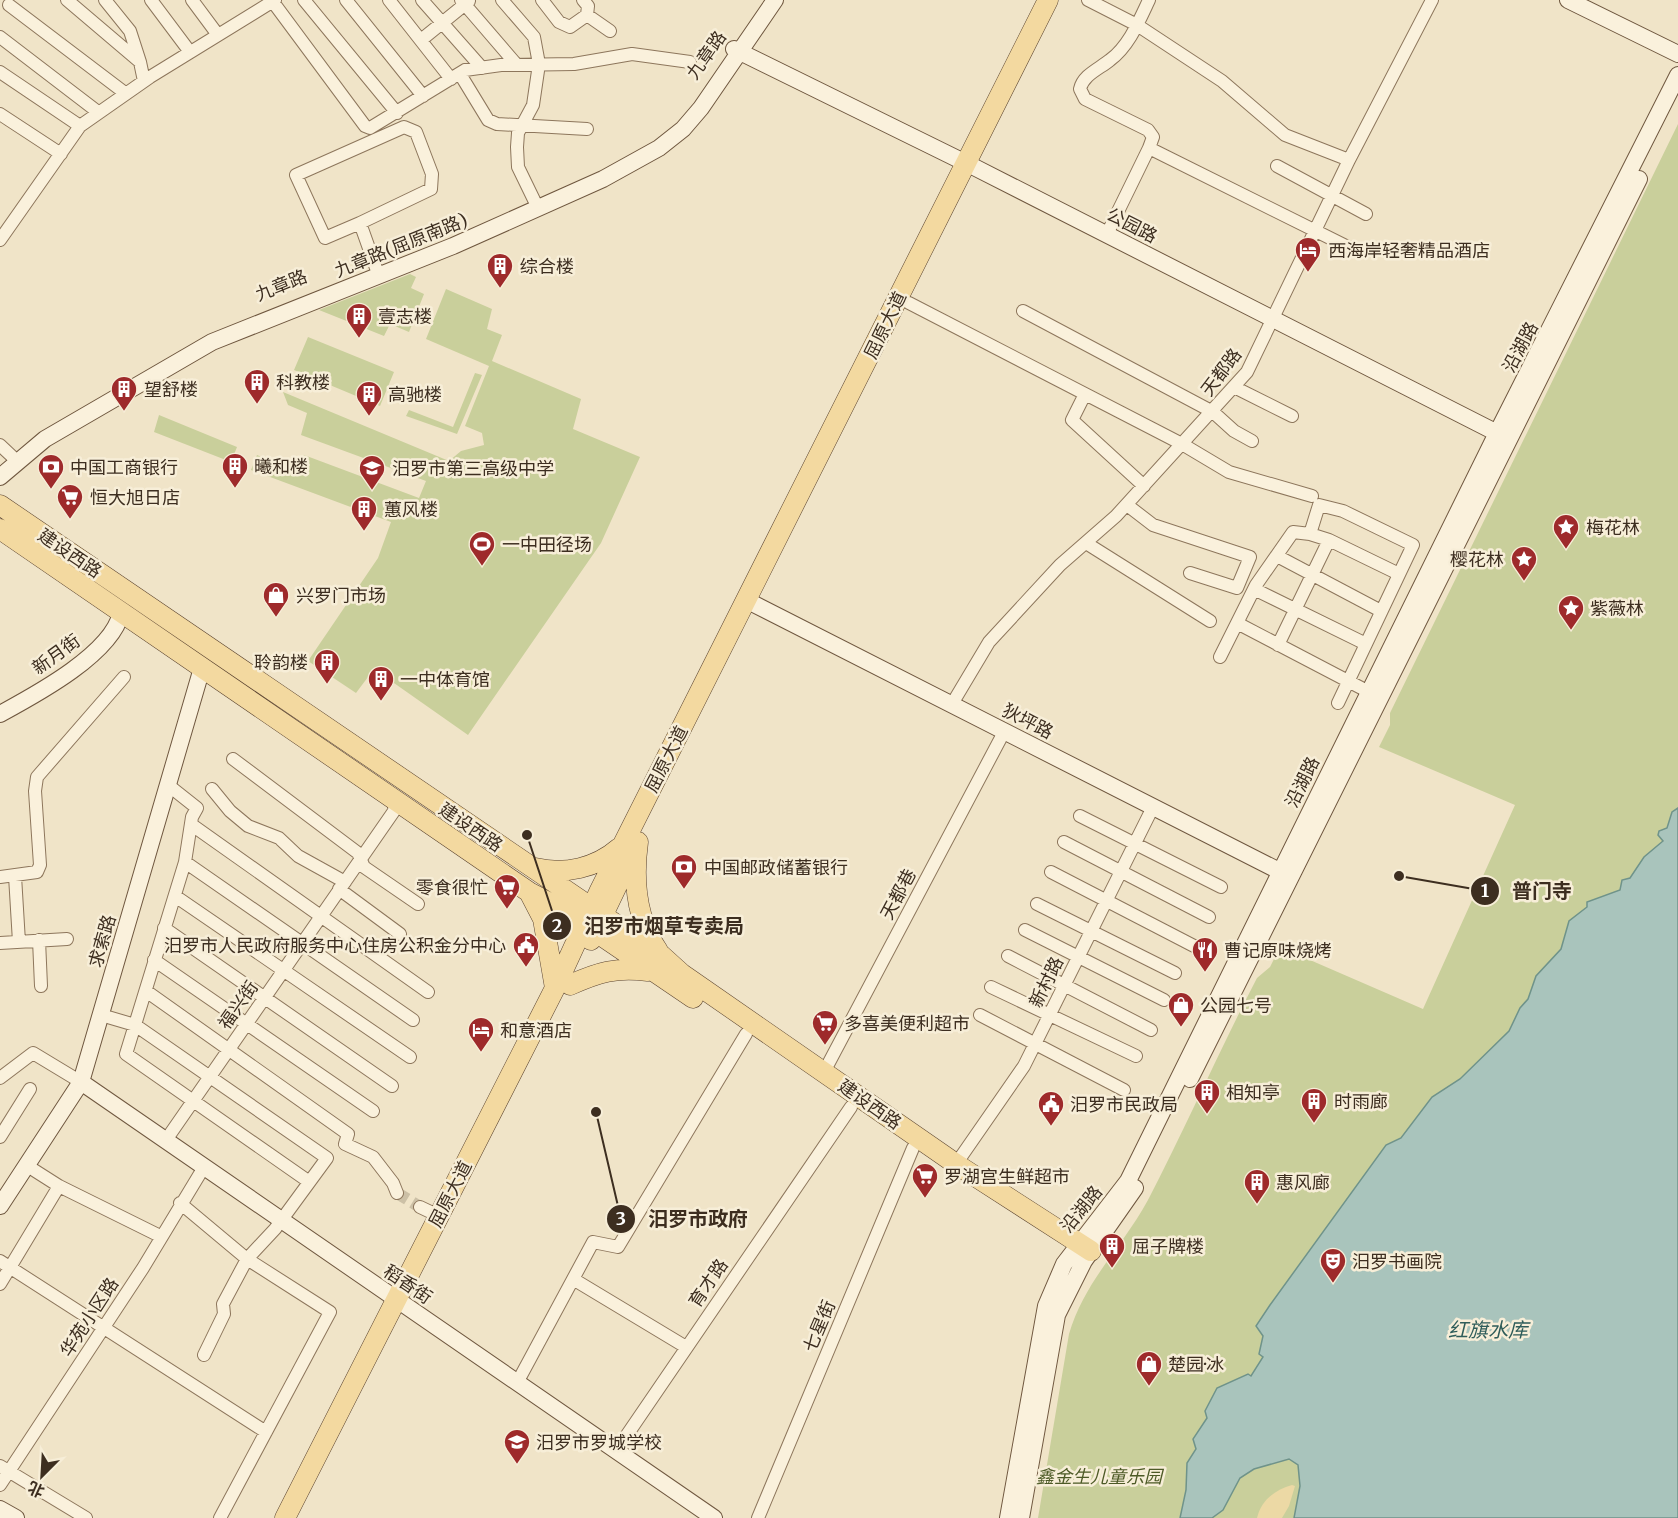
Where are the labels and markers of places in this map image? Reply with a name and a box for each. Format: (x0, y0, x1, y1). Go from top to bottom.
hotel icon: 西海岸轻奢精品酒店 (1293, 235, 1323, 273)
place label: 西海岸轻奢精品酒店 (1328, 239, 1490, 262)
building icon: 综合楼 (485, 251, 515, 289)
place label: 综合楼 (520, 255, 574, 278)
building icon: 壹志楼 (344, 301, 374, 339)
place label: 壹志楼 (378, 305, 432, 328)
building icon: 科教楼 (242, 367, 272, 405)
place label: 科教楼 (276, 371, 330, 394)
building icon: 望舒楼 (109, 374, 139, 412)
place label: 望舒楼 (144, 378, 198, 401)
building icon: 高驰楼 (354, 379, 384, 417)
place label: 高驰楼 (388, 383, 442, 406)
building icon: 曦和楼 (220, 451, 250, 489)
bank icon: 中国工商银行 (36, 452, 66, 490)
school or university icon: 汨罗市第三高级中学 (357, 453, 387, 491)
place label: 曦和楼 (254, 455, 308, 478)
place label: 中国工商银行 (70, 456, 178, 479)
place label: 汨罗市第三高级中学 (392, 457, 554, 480)
supermarket icon: 恒大旭日店 (55, 482, 85, 520)
place label: 恒大旭日店 (90, 486, 180, 509)
building icon: 蕙风楼 (349, 494, 379, 532)
place label: 蕙风楼 (384, 498, 438, 521)
place icon: 梅花林 (1551, 512, 1581, 550)
place label: 梅花林 (1586, 516, 1640, 539)
sports icon: 一中田径场 (467, 529, 497, 567)
place label: 一中田径场 (502, 533, 592, 556)
place icon: 樱花林 (1509, 544, 1539, 582)
place label: 樱花林 (1450, 548, 1504, 571)
shop icon: 兴罗门市场 (261, 580, 291, 618)
place label: 兴罗门市场 (296, 584, 386, 607)
place icon: 紫薇林 (1556, 593, 1586, 631)
place label: 紫薇林 (1590, 597, 1644, 620)
building icon: 聆韵楼 (312, 647, 342, 685)
place label: 聆韵楼 (254, 651, 308, 674)
building icon: 一中体育馆 (366, 664, 396, 702)
place label: 一中体育馆 (400, 668, 490, 691)
bank icon: 中国邮政储蓄银行 (669, 852, 699, 890)
place label: 中国邮政储蓄银行 (704, 856, 848, 879)
supermarket icon: 零食很忙 (492, 872, 522, 910)
callout: 普门寺 (1470, 872, 1584, 910)
place label: 零食很忙 (416, 876, 488, 899)
callout: 汨罗市烟草专卖局 (542, 907, 756, 945)
public building icon: 汨罗市人民政府服务中心住房公积金分中心 (511, 930, 541, 968)
place label: 汨罗市人民政府服务中心住房公积金分中心 (164, 934, 506, 957)
restaurant icon: 曹记原味烧烤 (1190, 935, 1220, 973)
place label: 曹记原味烧烤 (1224, 939, 1332, 962)
shop icon: 公园七号 (1166, 990, 1196, 1028)
place label: 公园七号 (1200, 994, 1272, 1017)
supermarket icon: 多喜美便利超市 (810, 1008, 840, 1046)
place label: 多喜美便利超市 (844, 1012, 970, 1035)
hotel icon: 和意酒店 (466, 1015, 496, 1053)
place label: 和意酒店 (500, 1019, 572, 1042)
building icon: 相知亭 (1192, 1077, 1222, 1115)
place label: 相知亭 (1226, 1081, 1280, 1104)
building icon: 时雨廊 (1299, 1086, 1329, 1124)
public building icon: 汨罗市民政局 (1036, 1089, 1066, 1127)
place label: 时雨廊 (1334, 1090, 1388, 1113)
place label: 汨罗市民政局 (1070, 1093, 1178, 1116)
supermarket icon: 罗湖宫生鲜超市 (910, 1161, 940, 1199)
place label: 罗湖宫生鲜超市 (944, 1165, 1070, 1188)
building icon: 惠风廊 (1242, 1167, 1272, 1205)
place label: 惠风廊 (1276, 1171, 1330, 1194)
callout: 汨罗市政府 (606, 1200, 760, 1238)
building icon: 屈子牌楼 (1097, 1231, 1127, 1269)
place label: 屈子牌楼 (1132, 1235, 1204, 1258)
theatre icon: 汨罗书画院 (1318, 1246, 1348, 1284)
place label: 汨罗书画院 (1352, 1250, 1442, 1273)
shop icon: 楚园·冰 (1134, 1349, 1164, 1387)
place label: 楚园·冰 (1168, 1353, 1224, 1376)
school or university icon: 汨罗市罗城学校 (502, 1427, 532, 1465)
place label: 汨罗市罗城学校 (536, 1431, 662, 1454)

